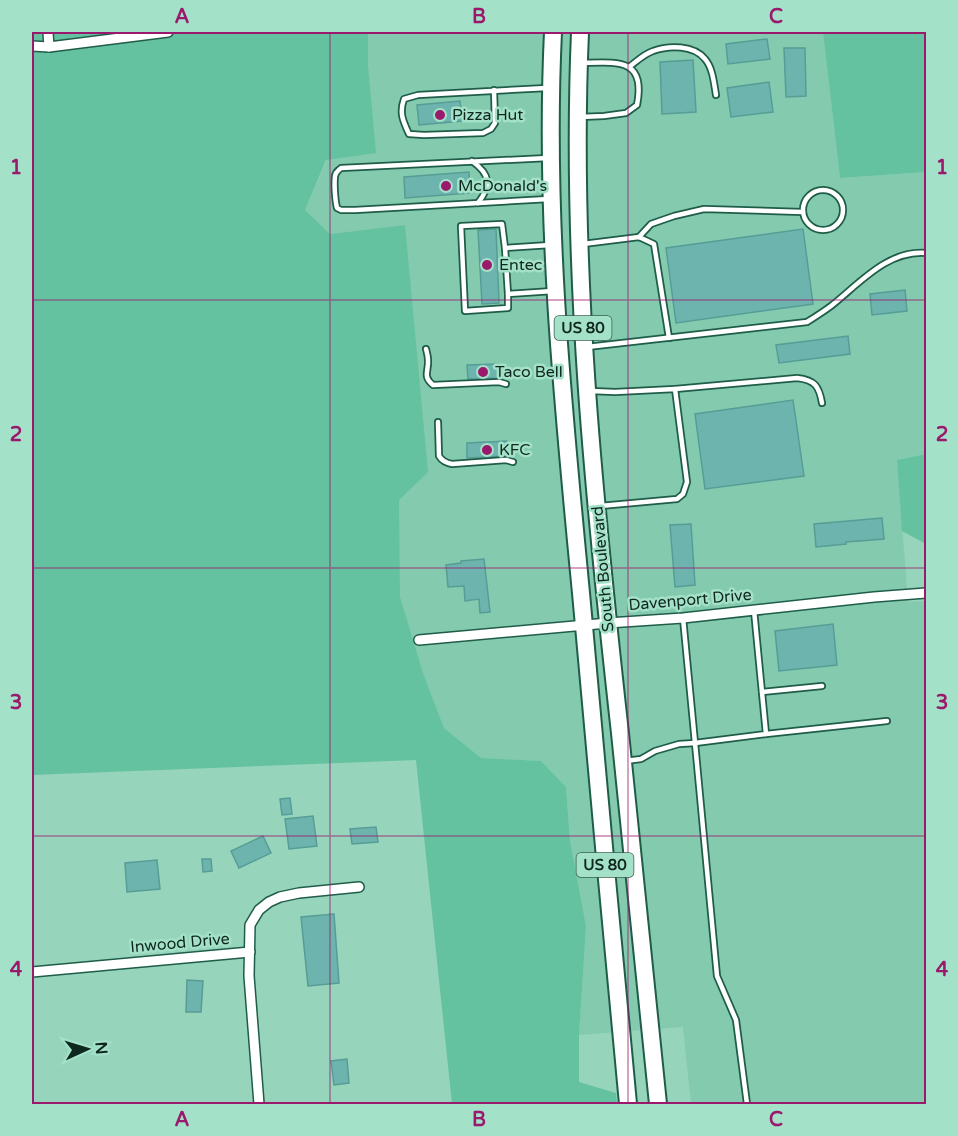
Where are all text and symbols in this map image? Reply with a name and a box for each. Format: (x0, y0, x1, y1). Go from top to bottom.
text: A (175, 5, 190, 29)
text: B (472, 5, 486, 29)
text: C (769, 5, 783, 29)
place label: Pizza Hut (452, 105, 523, 125)
marker: Pizza Hut (433, 108, 447, 122)
text: 1 (10, 156, 22, 180)
text: 1 (936, 156, 948, 180)
place label: McDonald's (458, 176, 547, 196)
marker: McDonald's (439, 179, 453, 193)
place label: Entec (499, 255, 542, 275)
marker: Entec (480, 258, 494, 272)
road number: US 80 (554, 316, 612, 340)
place label: Taco Bell (495, 362, 563, 382)
marker: Taco Bell (476, 365, 490, 379)
text: 2 (10, 423, 22, 447)
text: 2 (936, 423, 948, 447)
place label: KFC (499, 440, 530, 460)
marker: KFC (480, 443, 494, 457)
street label: South Boulevard (588, 505, 618, 633)
street label: Davenport Drive (628, 585, 752, 615)
text: 3 (10, 691, 22, 715)
text: 3 (936, 691, 948, 715)
road number: US 80 (576, 853, 634, 877)
street label: Inwood Drive (129, 929, 231, 957)
text: 4 (10, 958, 23, 982)
text: 4 (936, 958, 949, 982)
north arrow (57, 1019, 117, 1079)
text: N (91, 1041, 111, 1055)
text: A (175, 1108, 190, 1132)
text: B (472, 1108, 486, 1132)
text: C (769, 1108, 783, 1132)

